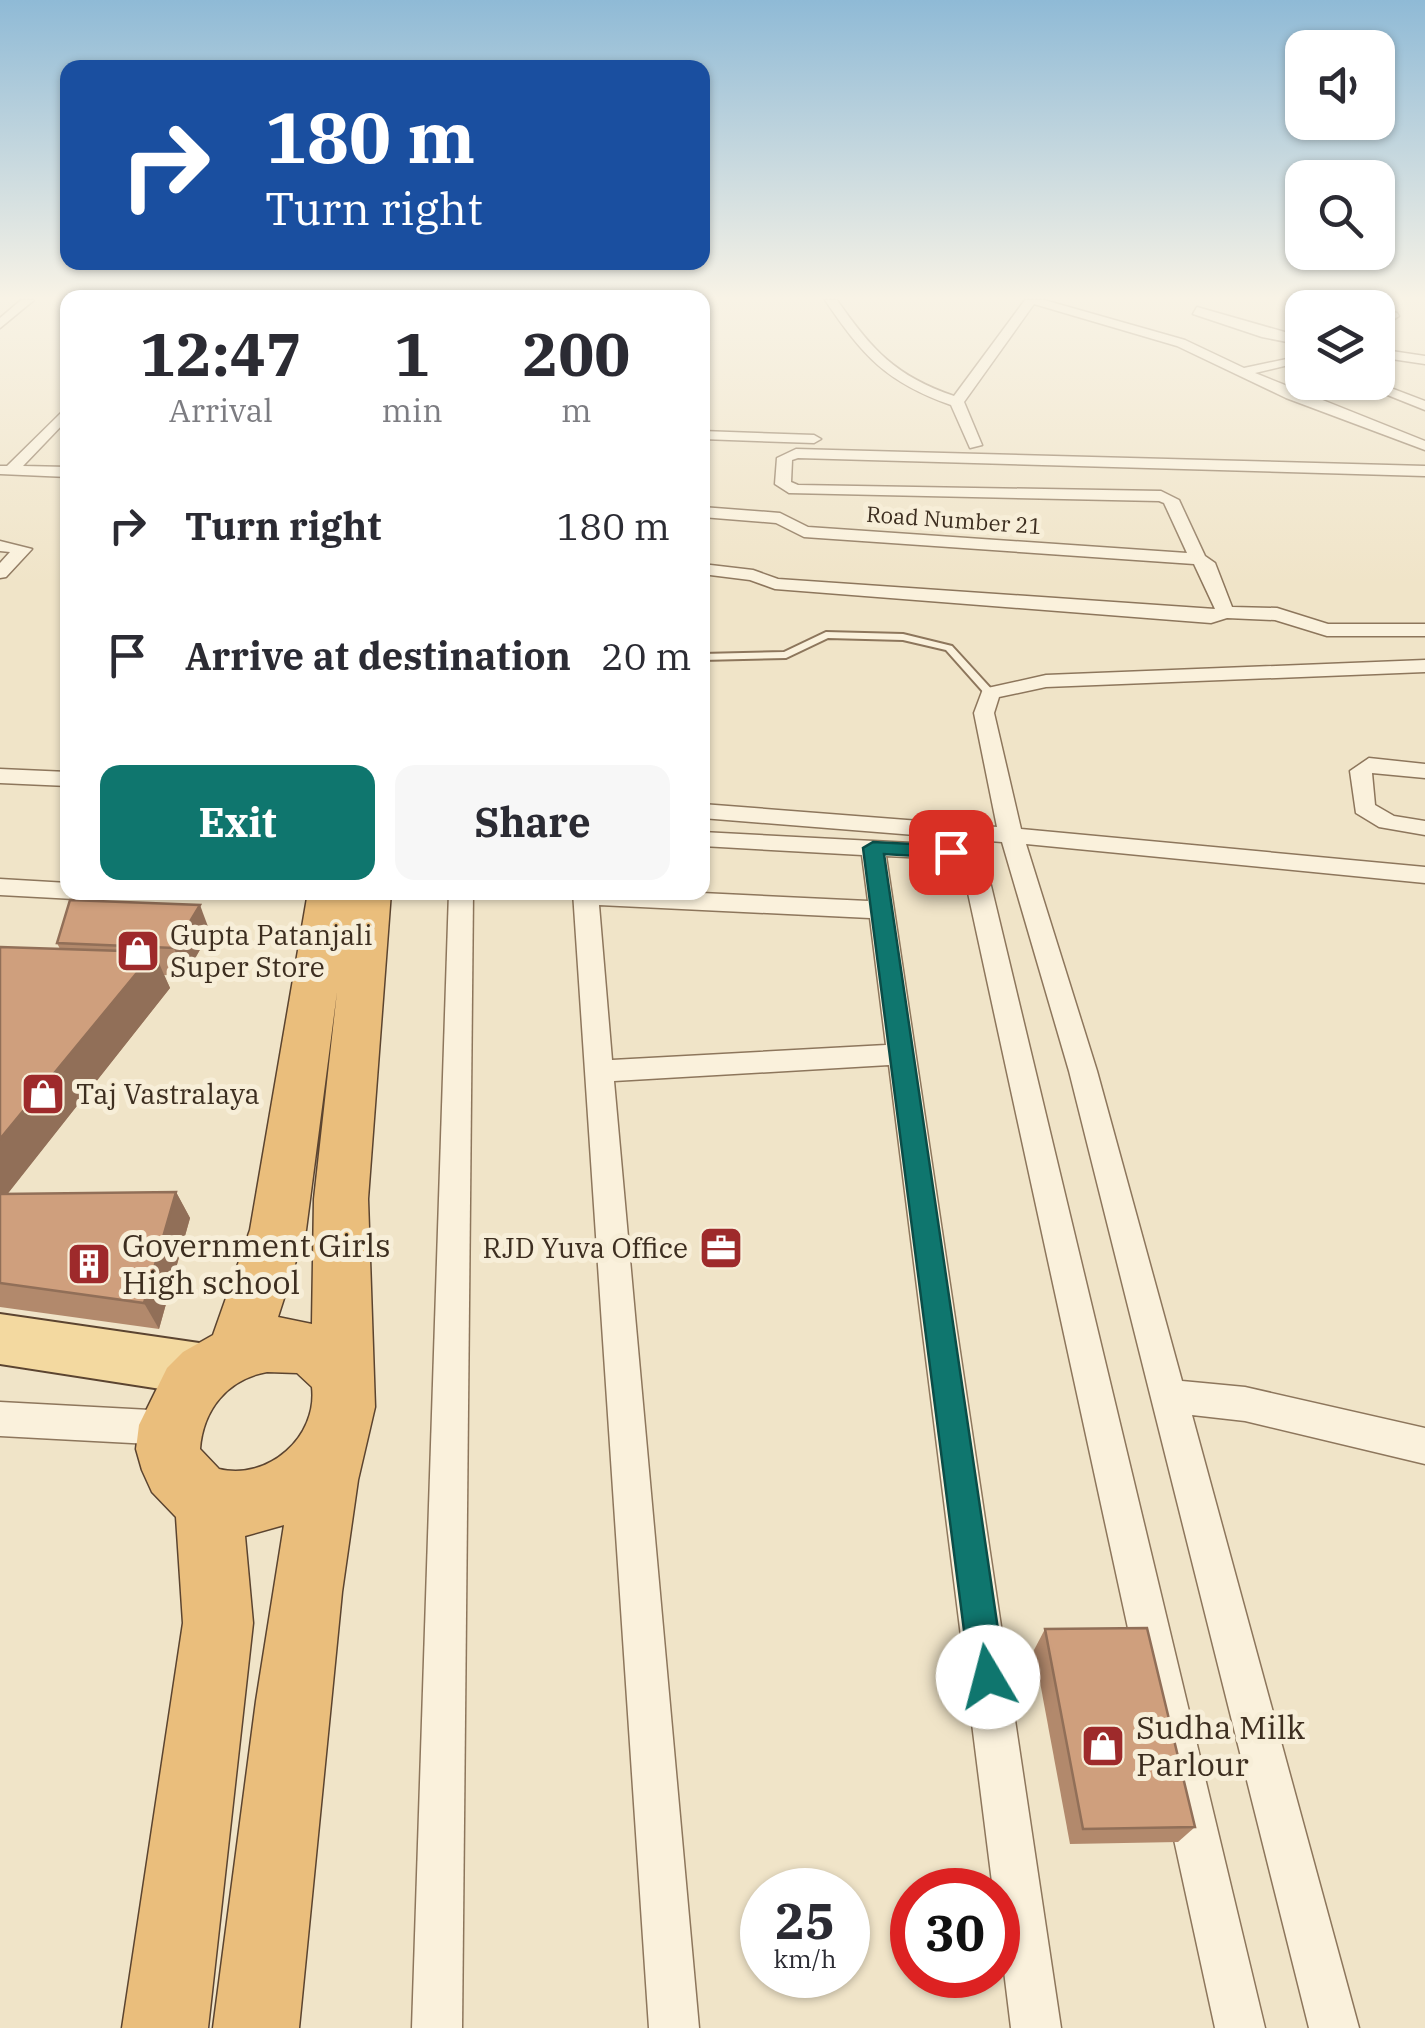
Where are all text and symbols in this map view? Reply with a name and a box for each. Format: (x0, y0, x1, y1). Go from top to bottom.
map controls (1285, 30, 1395, 400)
button: sound (1285, 30, 1395, 140)
text: 180 m (265, 91, 475, 182)
icon: right (100, 100, 230, 230)
button: search (1285, 160, 1395, 270)
text: Turn right (265, 179, 483, 237)
button: layers (1285, 290, 1395, 400)
text: 12:47 (140, 314, 302, 393)
text: 1 (394, 314, 430, 393)
text: 200 (522, 314, 630, 393)
text: Arrival (169, 389, 273, 431)
text: min (382, 389, 443, 431)
text: m (561, 389, 592, 431)
icon: right (100, 498, 155, 553)
street label: Road Number 21 (865, 499, 1043, 540)
text: Turn right (185, 501, 381, 550)
text: 180 m (557, 501, 670, 550)
icon: arrive (100, 628, 155, 683)
text: Arrive at destination (185, 631, 571, 680)
text: 20 m (601, 631, 692, 680)
button: Exit (100, 765, 375, 880)
button: Share (395, 765, 670, 880)
pin (909, 810, 994, 895)
icon: arrive (924, 825, 979, 880)
place label: Gupta Patanjali Super Store (170, 916, 373, 985)
shop icon: Gupta Patanjali Super Store (115, 928, 161, 974)
shop icon: Taj Vastralaya (20, 1071, 66, 1117)
place label: Taj Vastralaya (76, 1075, 260, 1112)
place label: Government Girls High school (122, 1224, 391, 1303)
office icon: RJD Yuva Office (698, 1225, 744, 1271)
place label: RJD Yuva Office (482, 1229, 688, 1266)
building icon: Government Girls High school (66, 1241, 112, 1287)
position arrow (936, 1625, 1040, 1729)
place label: Sudha Milk Parlour (1136, 1706, 1306, 1785)
shop icon: Sudha Milk Parlour (1080, 1723, 1126, 1769)
speed limit sign: 30 (890, 1868, 1020, 1998)
text: 25 (775, 1888, 835, 1953)
text: km/h (773, 1942, 837, 1975)

